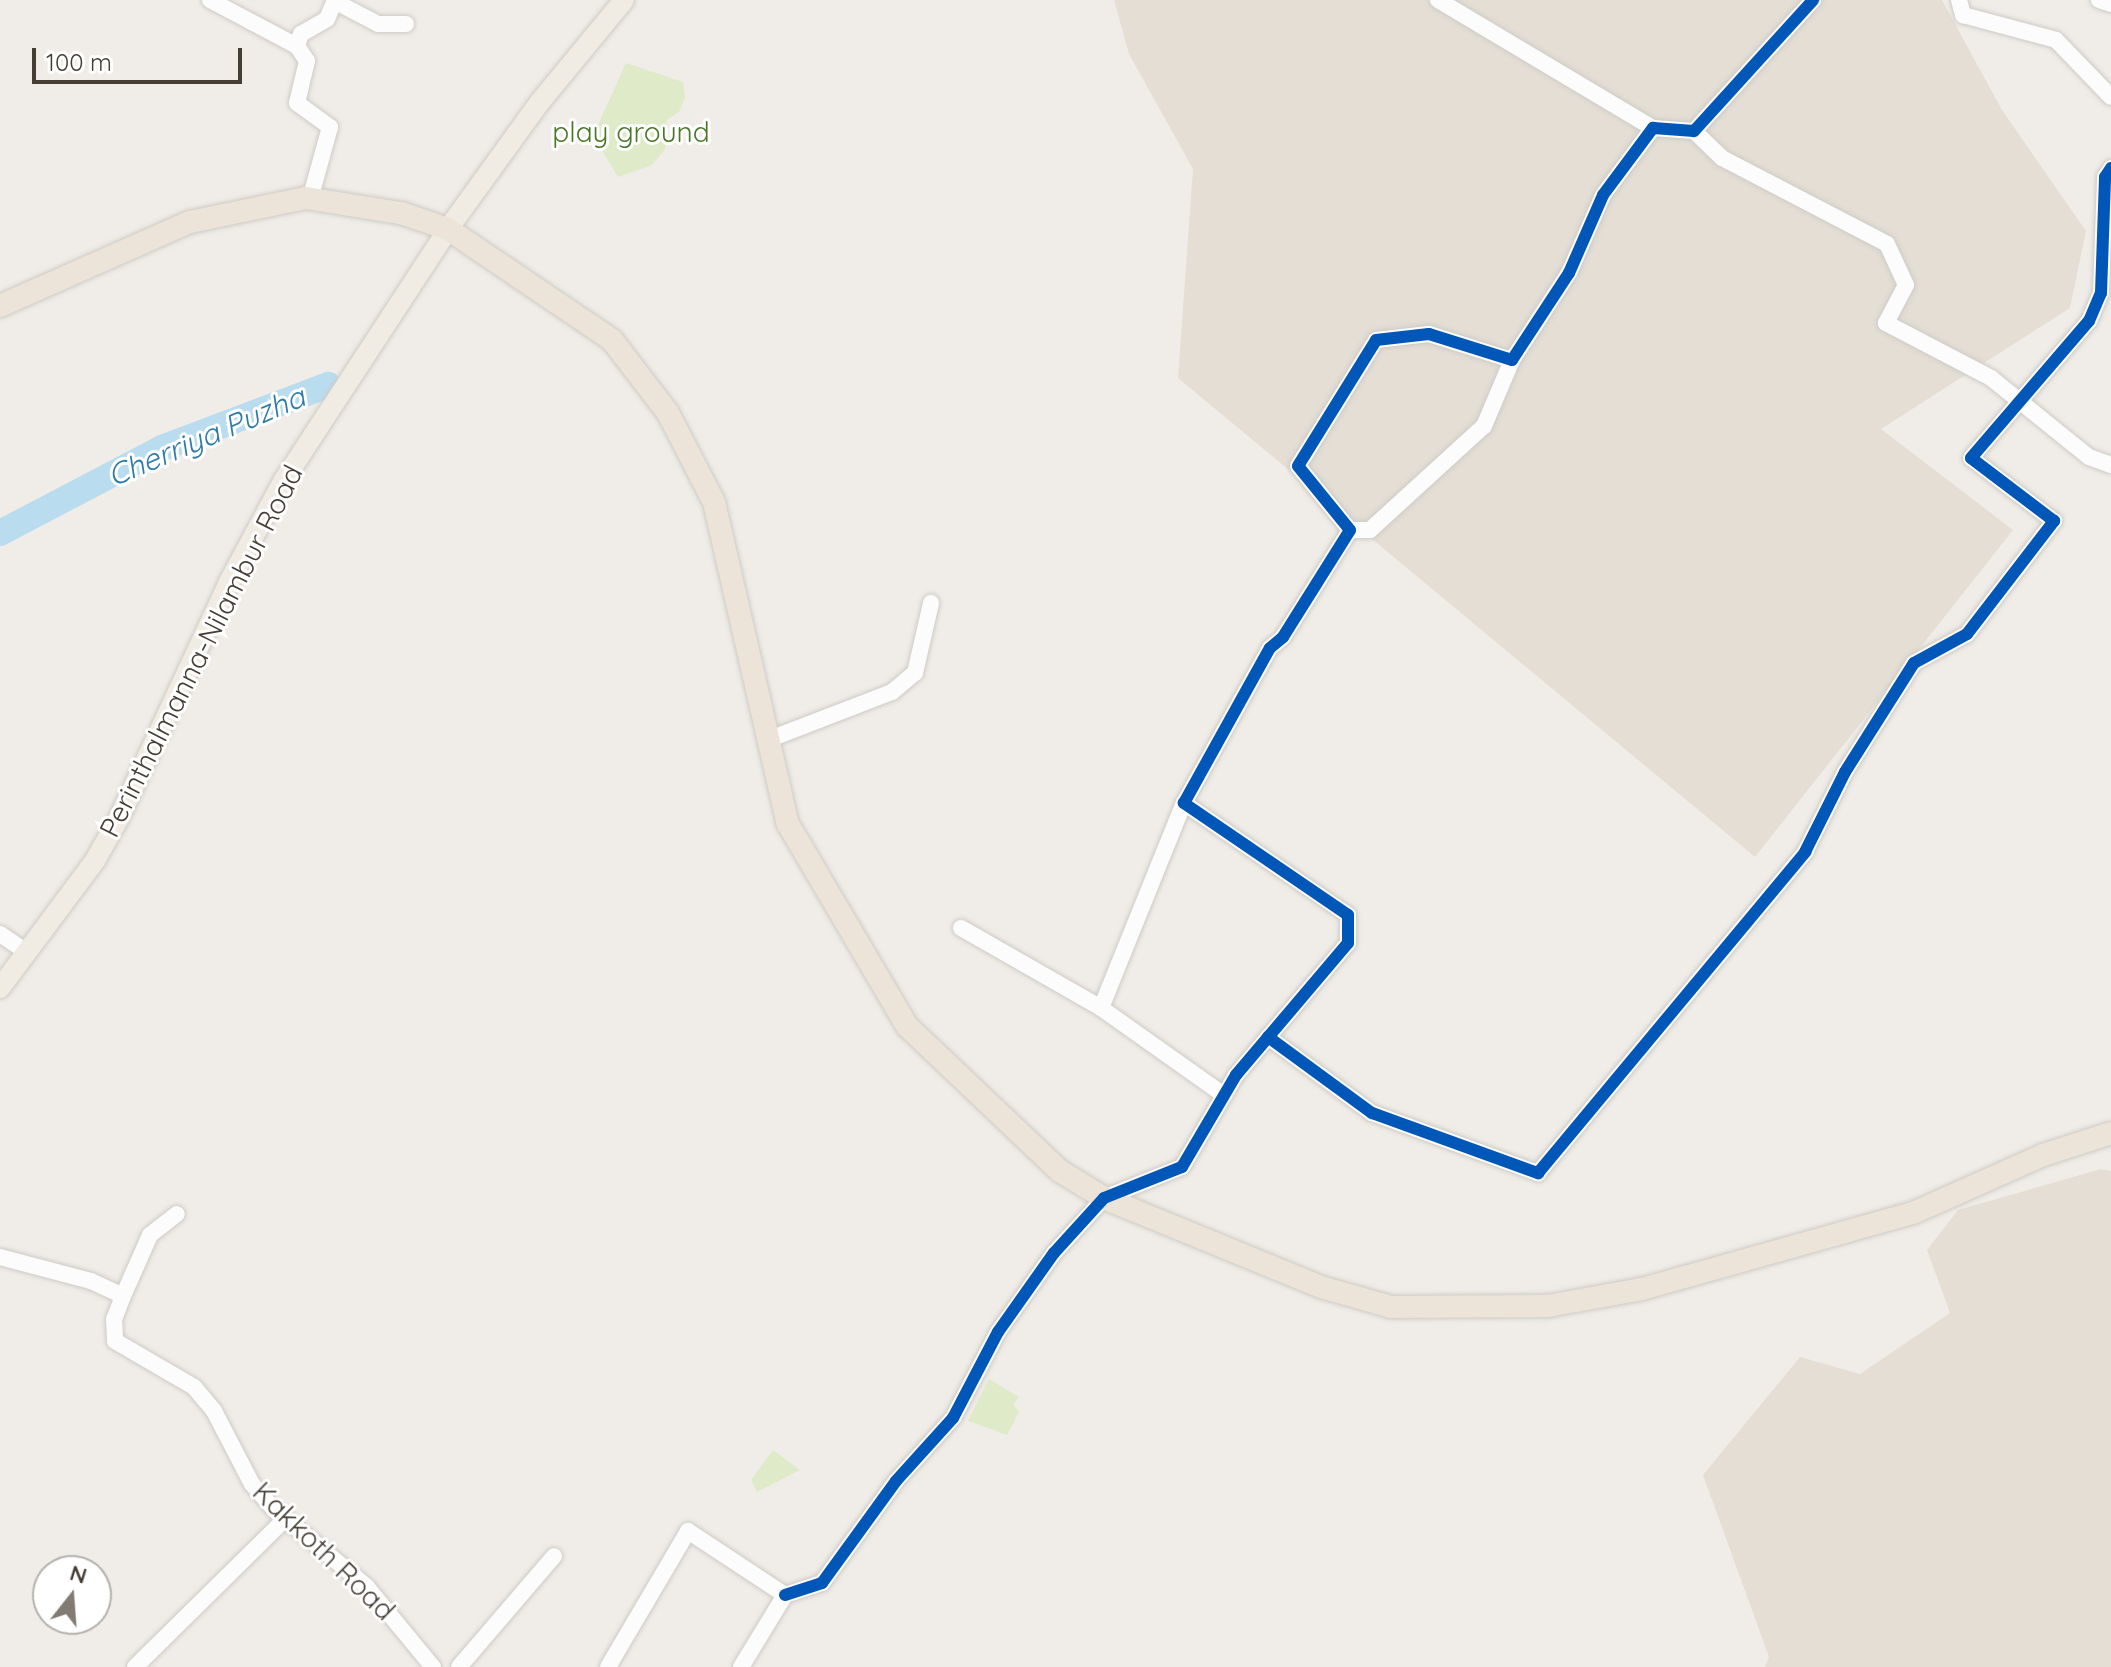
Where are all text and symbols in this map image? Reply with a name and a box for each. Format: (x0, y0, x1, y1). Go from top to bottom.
scale bar (36, 32, 246, 82)
text: 100 m (46, 47, 112, 77)
park label: play ground (552, 115, 710, 149)
water label: Cherriya Puzha (102, 378, 310, 494)
street label: Perinthalmanna-Nilambur Road (92, 459, 310, 843)
street label: Kakkoth Road (246, 1475, 402, 1627)
north arrow (32, 1555, 112, 1635)
text: N (67, 1558, 90, 1590)

